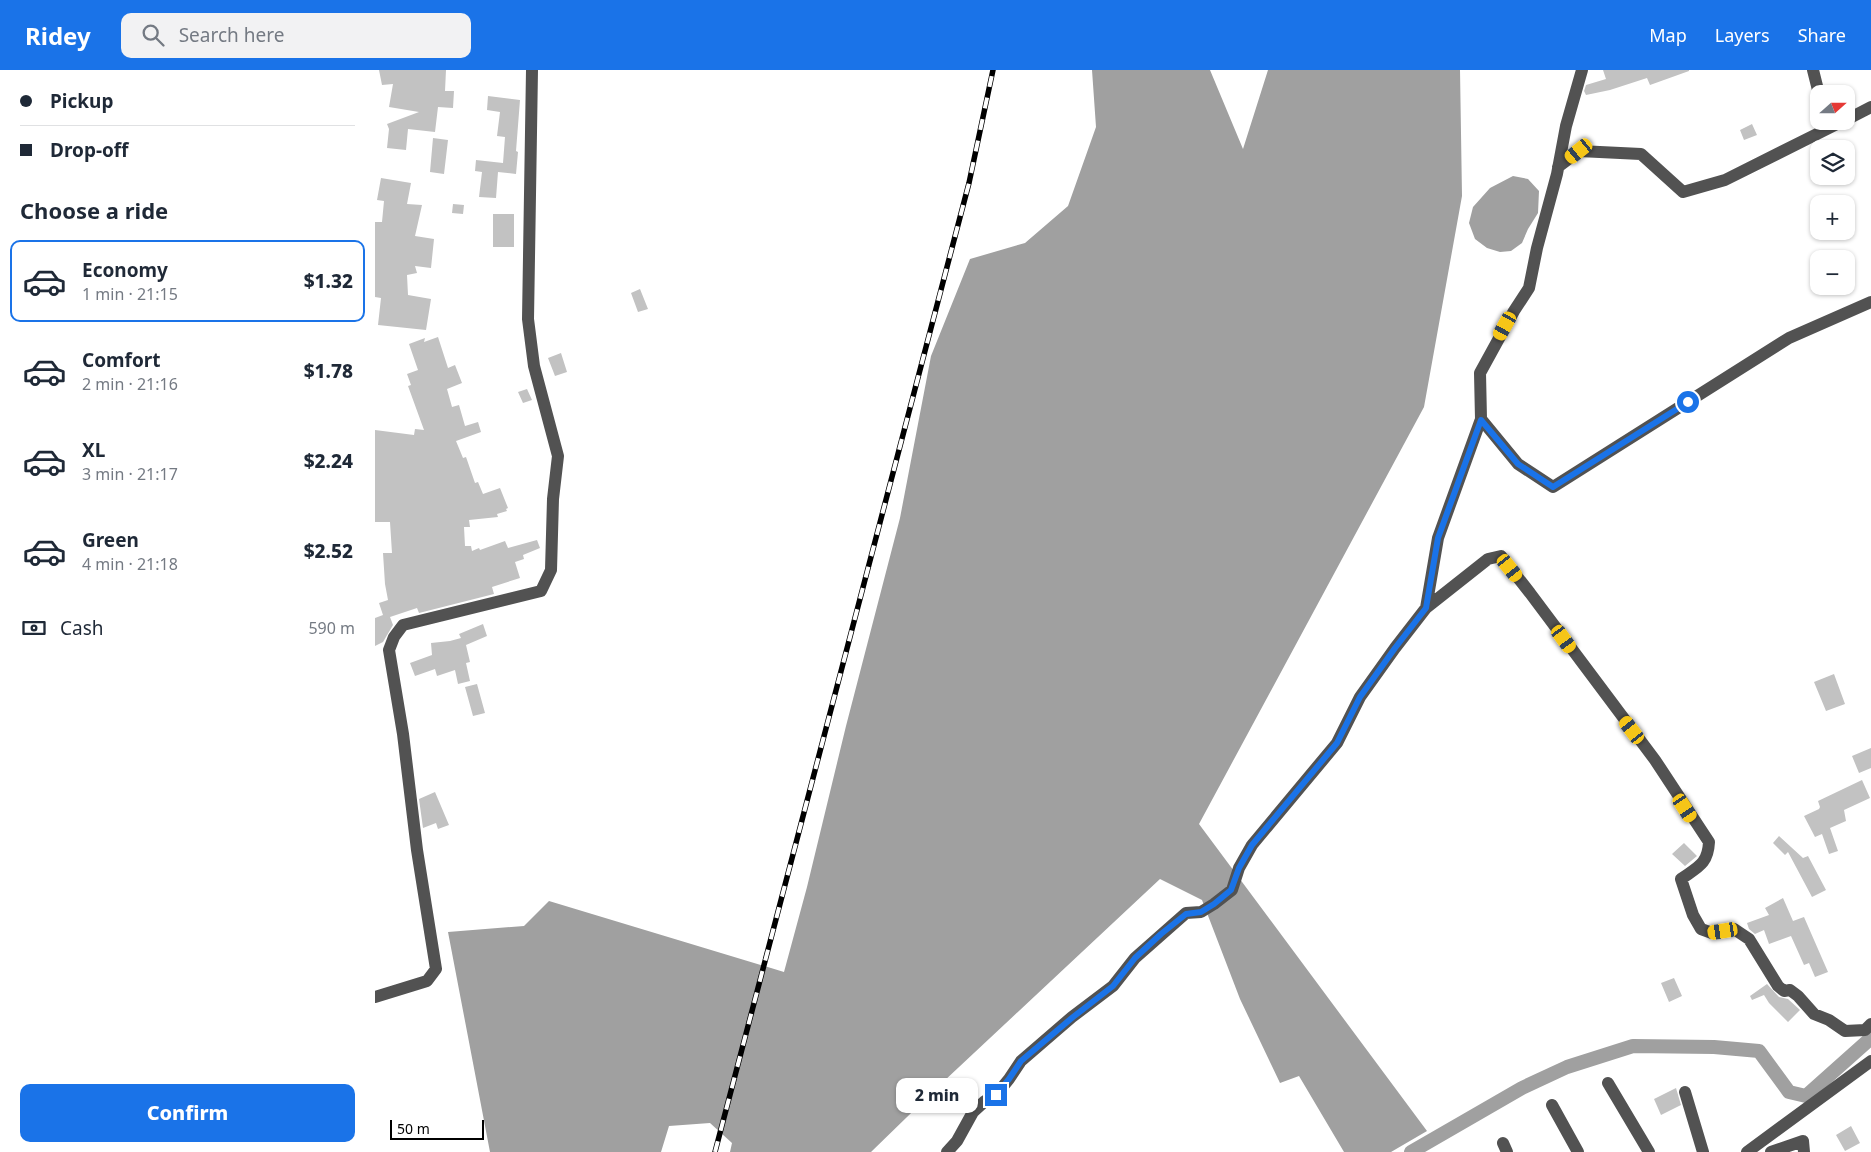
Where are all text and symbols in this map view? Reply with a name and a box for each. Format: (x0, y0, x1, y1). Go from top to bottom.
search box (121, 13, 471, 58)
text: Ridey (25, 19, 91, 52)
icon: search (139, 21, 167, 49)
text: Search here (179, 22, 284, 48)
text: Map (1649, 23, 1687, 47)
text: Layers (1715, 23, 1770, 47)
text: Share (1798, 23, 1846, 47)
north arrow (1810, 85, 1855, 130)
map controls (1810, 85, 1855, 295)
text: Pickup (50, 88, 113, 114)
car (1562, 136, 1595, 166)
text: Drop-off (50, 137, 129, 163)
button: layers (1810, 140, 1855, 185)
text: Choose a ride (20, 195, 168, 225)
button: + (1810, 195, 1855, 240)
button: − (1810, 250, 1855, 295)
text: Economy (82, 257, 168, 283)
icon: car (22, 259, 67, 304)
text: $1.32 (304, 268, 353, 294)
text: 1 min · 21:15 (82, 283, 178, 305)
car (1491, 309, 1518, 343)
text: Comfort (82, 347, 161, 373)
icon: car (22, 349, 67, 394)
text: $1.78 (304, 358, 353, 384)
text: 2 min · 21:16 (82, 373, 178, 395)
route start (1677, 391, 1699, 413)
text: XL (82, 437, 105, 463)
icon: car (22, 439, 67, 484)
text: $2.24 (304, 448, 353, 474)
text: 3 min · 21:17 (82, 463, 178, 485)
text: Green (82, 527, 139, 553)
icon: car (22, 529, 67, 574)
text: $2.52 (304, 538, 353, 564)
car (1494, 552, 1525, 584)
text: 4 min · 21:18 (82, 553, 178, 575)
icon: cash (20, 614, 48, 642)
text: Cash (60, 615, 104, 641)
text: 590 m (308, 617, 355, 639)
car (1549, 622, 1578, 656)
car (1616, 714, 1647, 746)
car (1670, 791, 1699, 825)
car (1707, 921, 1738, 941)
callout: 2 min (896, 1078, 979, 1112)
button: Confirm (20, 1084, 355, 1142)
text: 2 min (915, 1084, 959, 1106)
route end (985, 1084, 1007, 1106)
scale bar (390, 1117, 484, 1140)
text: 50 m (397, 1119, 430, 1138)

